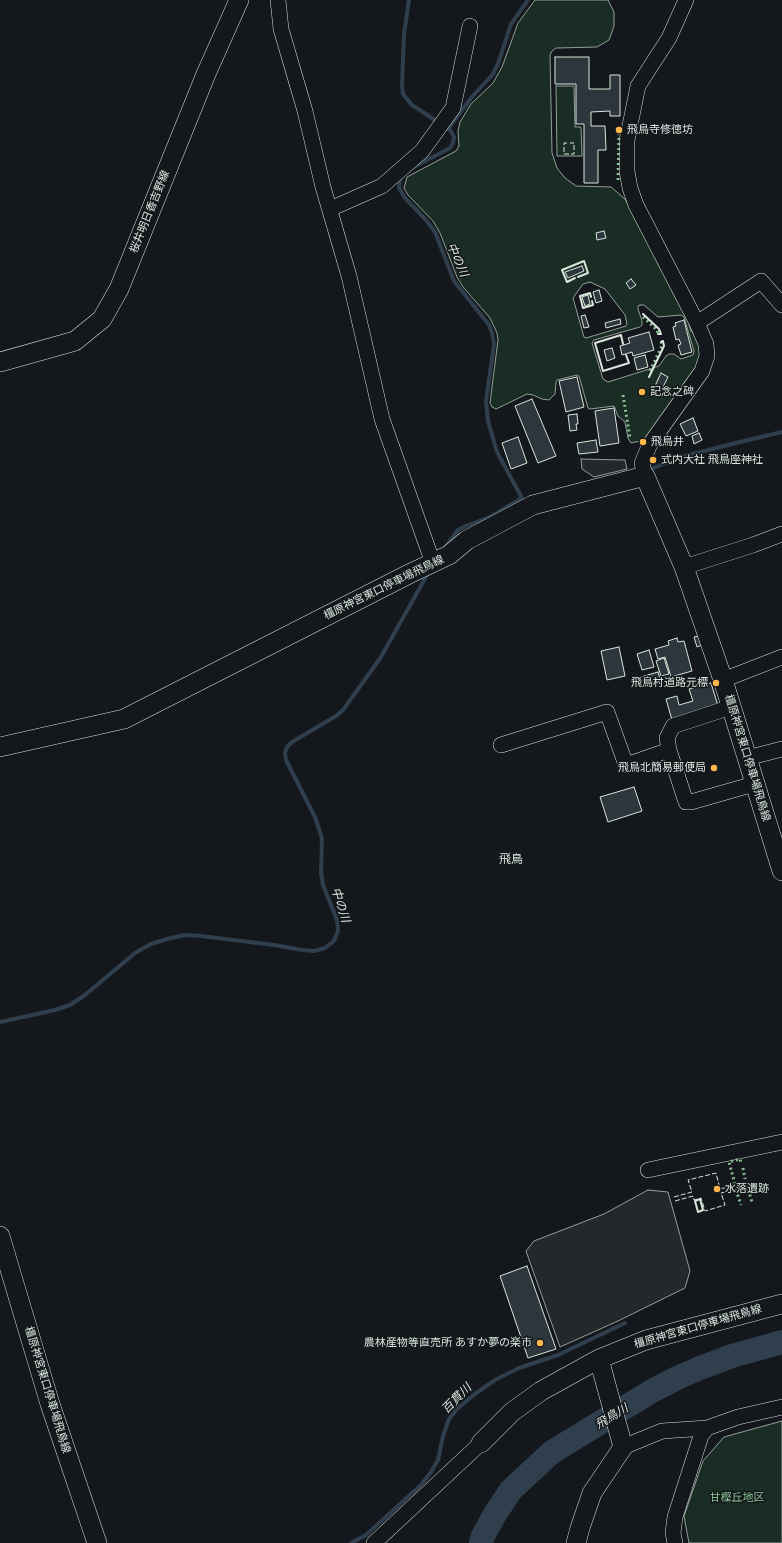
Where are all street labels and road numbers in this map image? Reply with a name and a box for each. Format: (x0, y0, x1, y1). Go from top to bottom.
street label: 桜井明日香吉野線 (127, 169, 173, 255)
street label: 橿原神宮東口停車場飛鳥線 (322, 553, 446, 623)
street label: 橿原神宮東口停車場飛鳥線 (721, 693, 773, 823)
street label: 橿原神宮東口停車場飛鳥線 (633, 1302, 763, 1352)
street label: 橿原神宮東口停車場飛鳥線 (21, 1325, 73, 1455)

